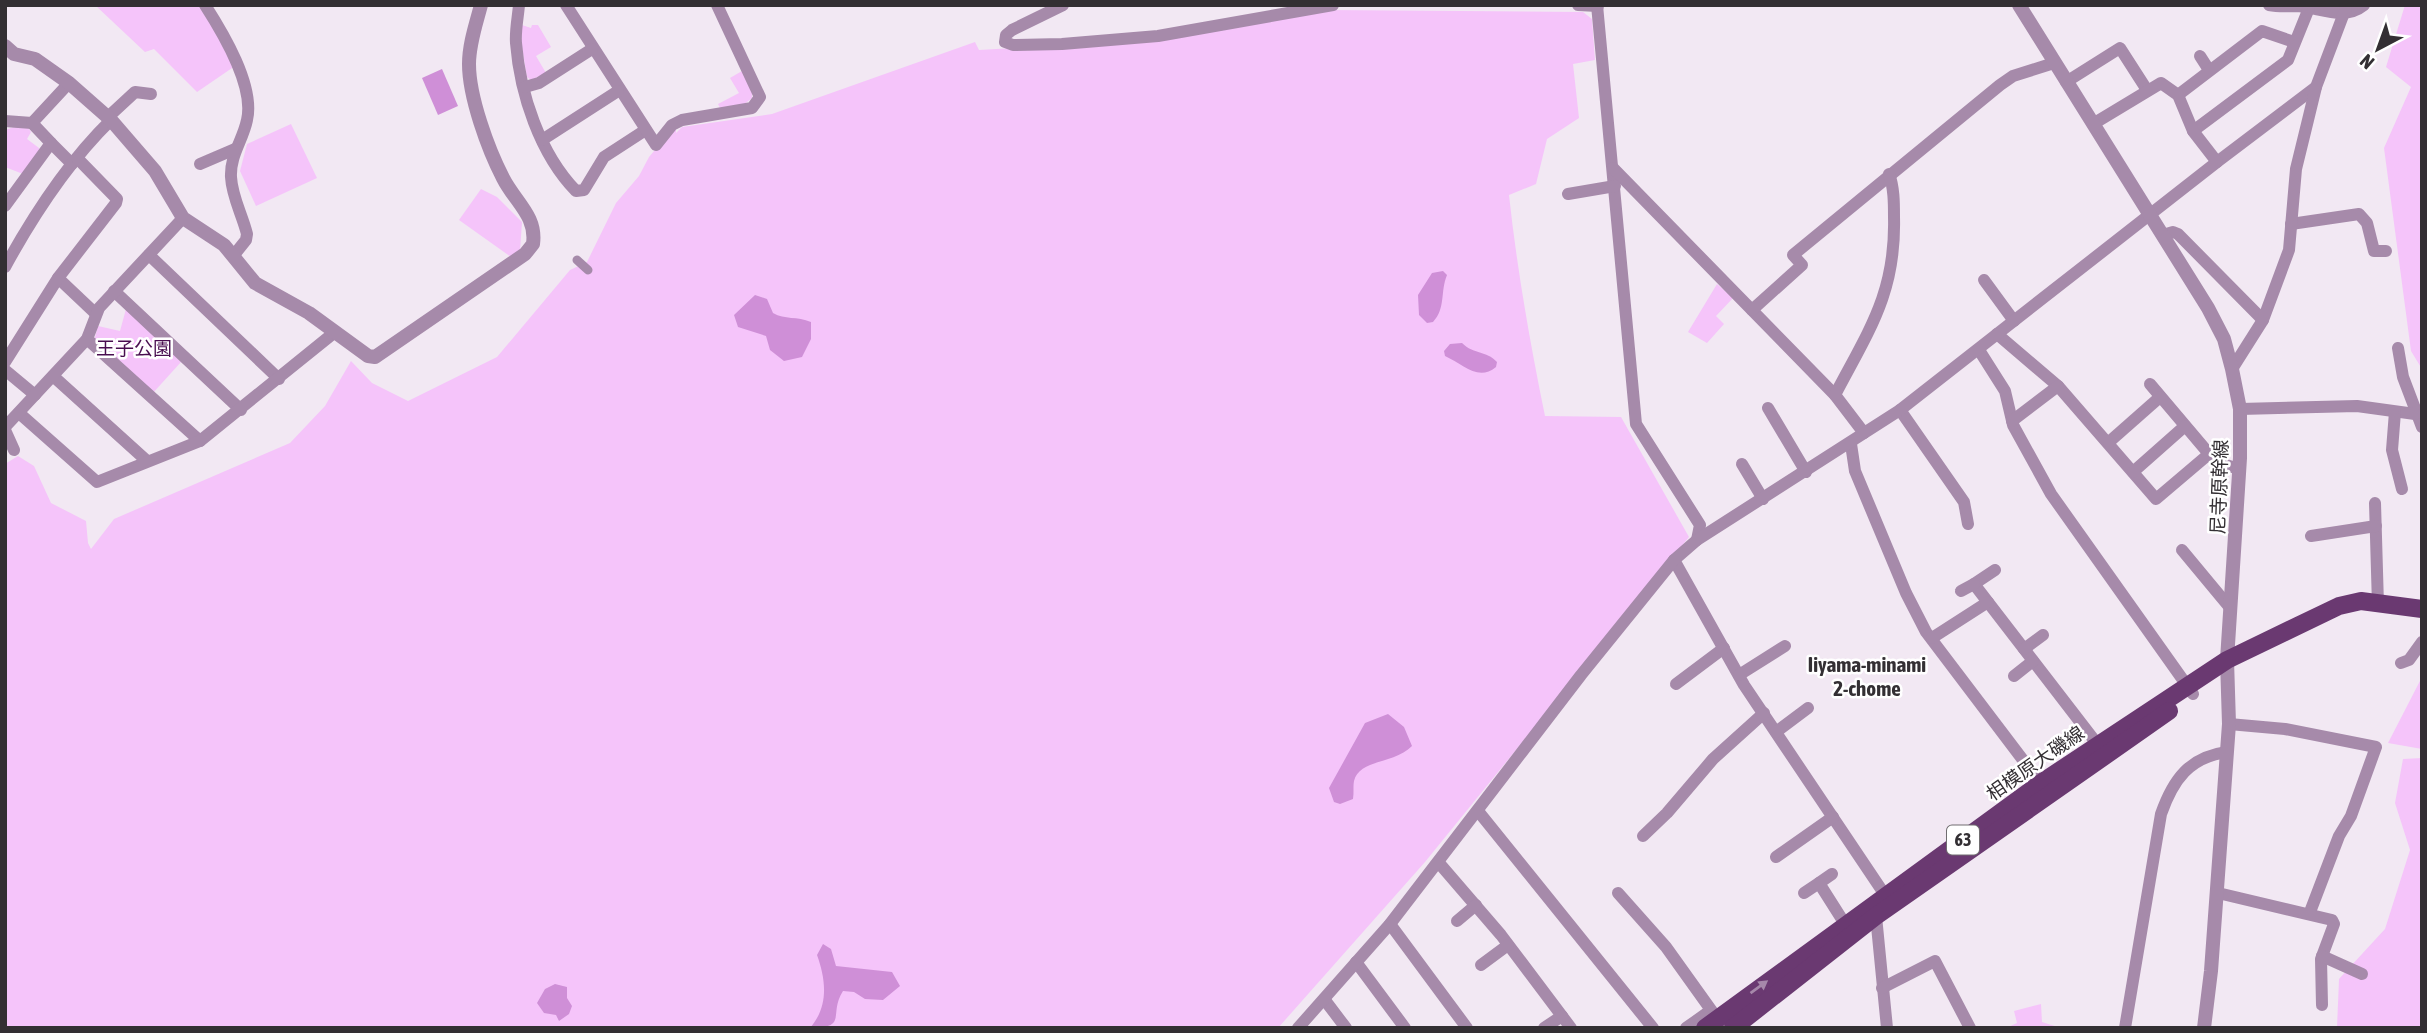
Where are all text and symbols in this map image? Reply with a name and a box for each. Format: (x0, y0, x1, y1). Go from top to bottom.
north arrow (2343, 14, 2413, 84)
text: N (2355, 50, 2378, 74)
park label: 王子公園 (96, 337, 172, 359)
street label: 尼寺原幹線 (2206, 439, 2232, 535)
district label: Iiyama-minami 2-chome (1808, 652, 1926, 700)
street label: 相模原大磯線 (1982, 721, 2088, 805)
road number: 63 (1947, 826, 1979, 854)
one-way arrow (1750, 980, 1768, 994)

